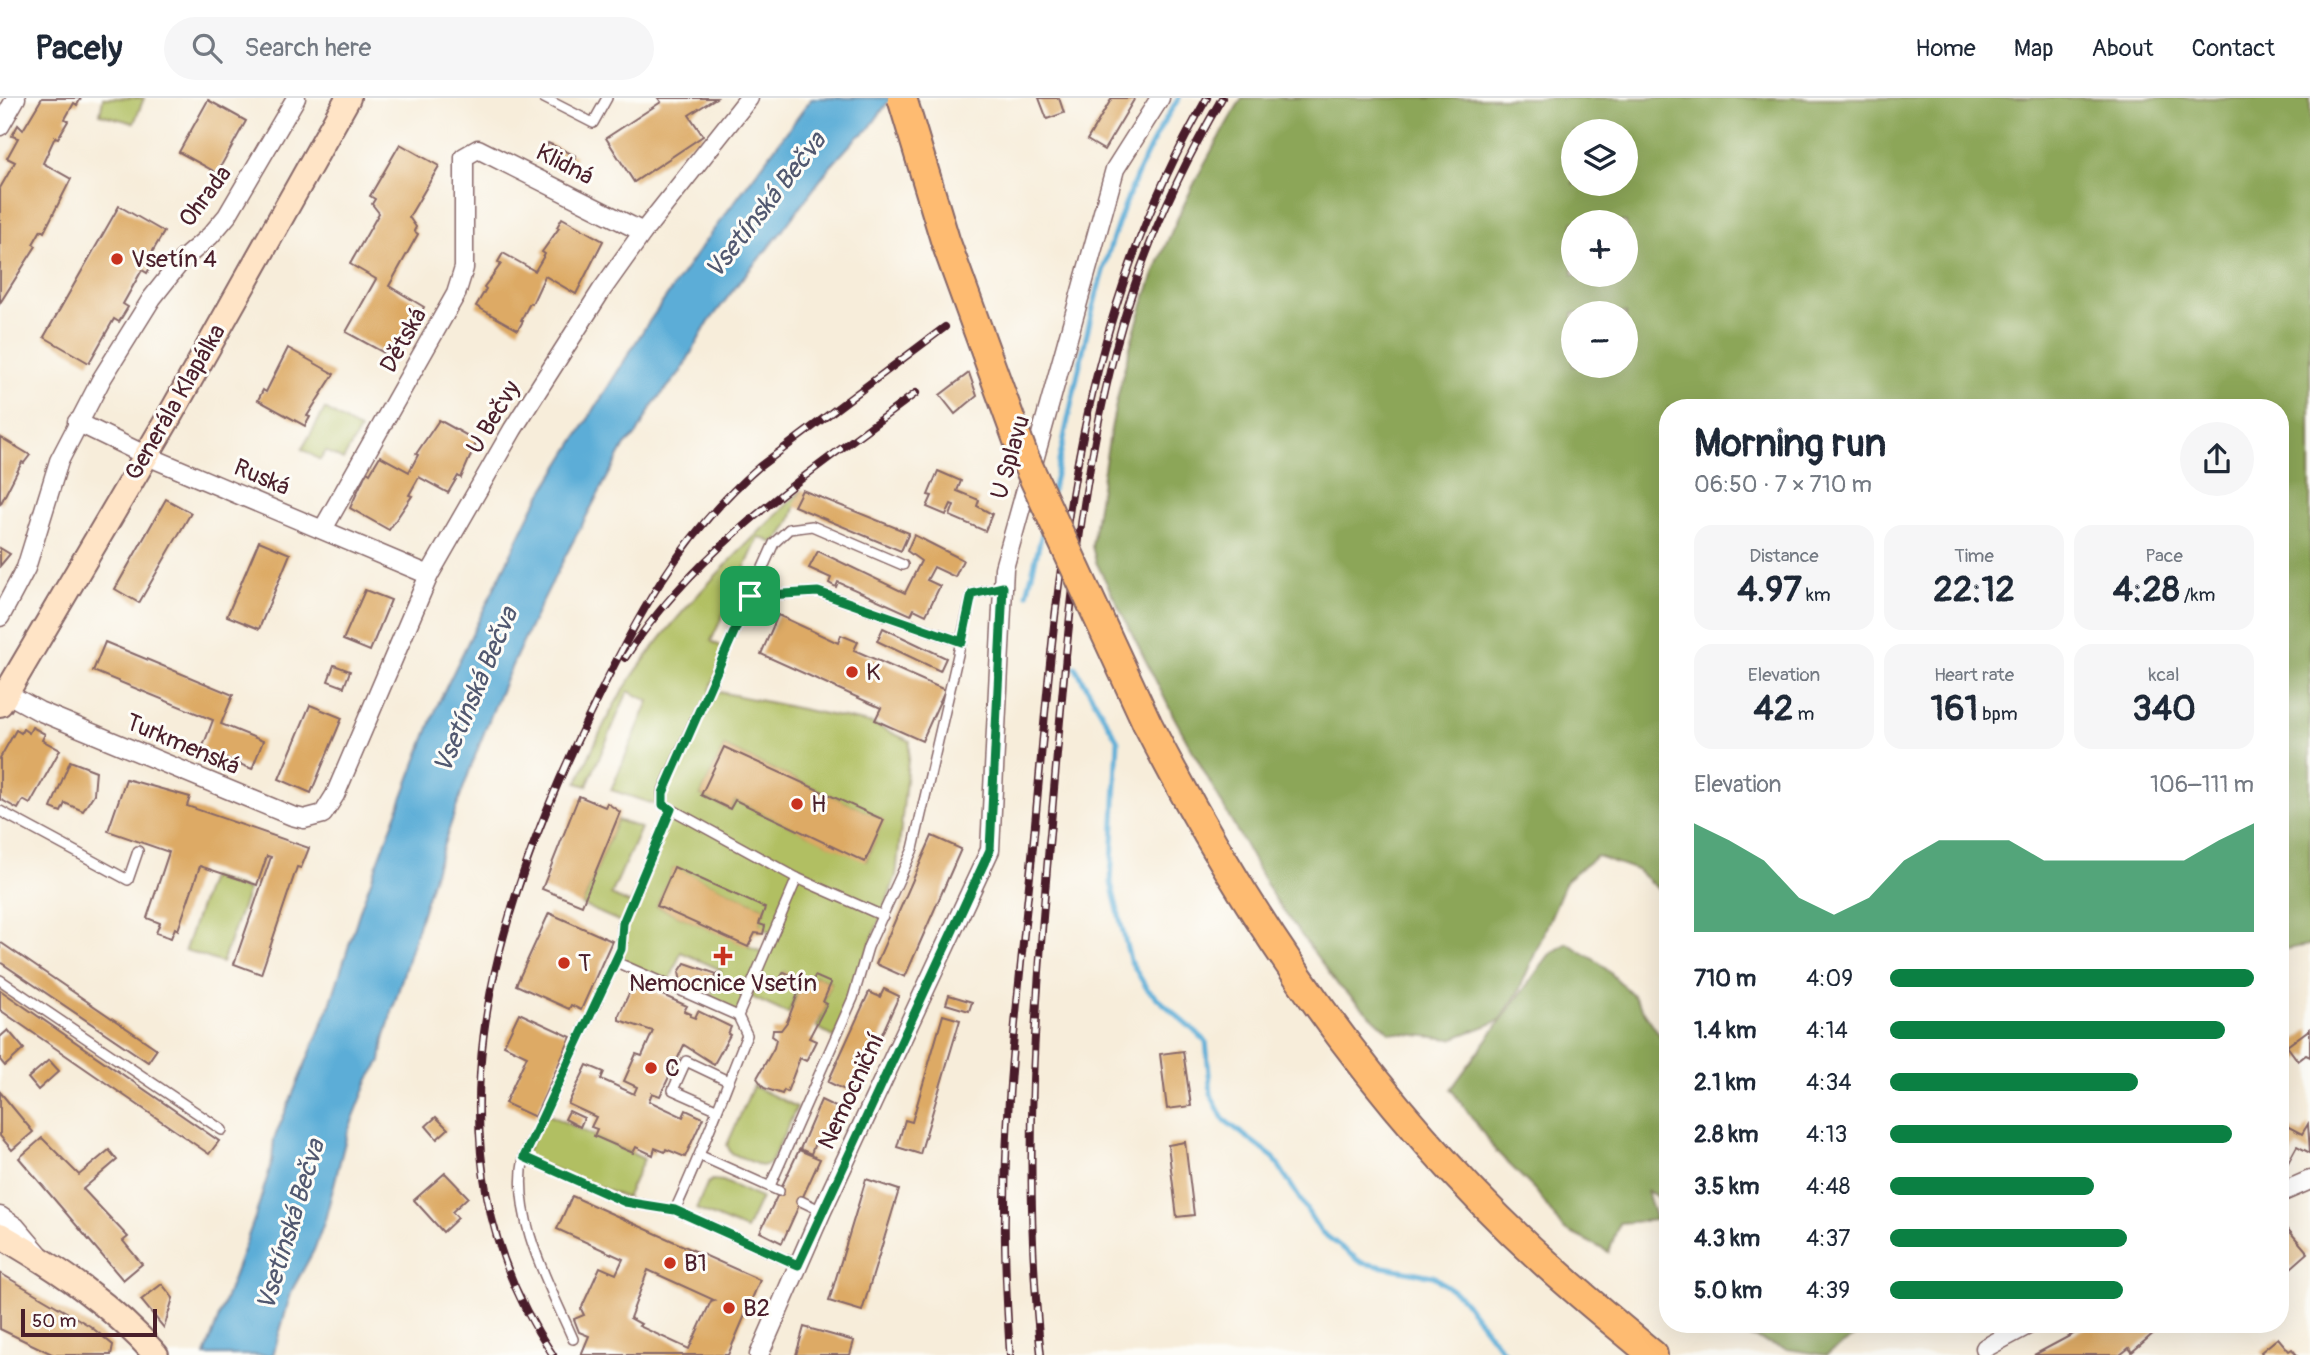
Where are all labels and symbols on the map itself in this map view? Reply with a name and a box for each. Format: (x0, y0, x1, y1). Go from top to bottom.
water label: Vsetínská Bečva (699, 125, 834, 285)
street label: Klidná (531, 138, 599, 191)
street label: Ohrada (173, 160, 238, 233)
place label: Vsetín 4 (131, 245, 217, 274)
marker: Vsetín 4 (109, 251, 125, 267)
street label: Dětská (374, 303, 433, 378)
street label: Generála Klapálka (119, 319, 232, 485)
street label: U Bečvy (460, 376, 526, 459)
street label: U Splavu (985, 412, 1036, 503)
street label: Ruská (229, 453, 294, 502)
pin (720, 566, 780, 626)
water label: Vsetínská Bečva (427, 601, 526, 778)
place label: K (866, 658, 880, 687)
marker: K (844, 664, 860, 680)
street label: Turkmenská (121, 707, 244, 781)
place label: H (811, 790, 826, 819)
marker: H (789, 796, 805, 812)
marker: Nemocnice Vsetín (713, 946, 733, 966)
place label: T (578, 949, 591, 978)
marker: T (556, 955, 572, 971)
place label: Nemocnice Vsetín (629, 969, 817, 998)
street label: Nemocniční (812, 1029, 891, 1154)
place label: C (665, 1054, 680, 1083)
marker: C (643, 1060, 659, 1076)
water label: Vsetínská Bečva (250, 1134, 333, 1315)
place label: B1 (684, 1249, 707, 1278)
marker: B1 (662, 1255, 678, 1271)
place label: B2 (743, 1294, 770, 1323)
marker: B2 (721, 1300, 737, 1316)
scale bar (21, 1306, 158, 1338)

